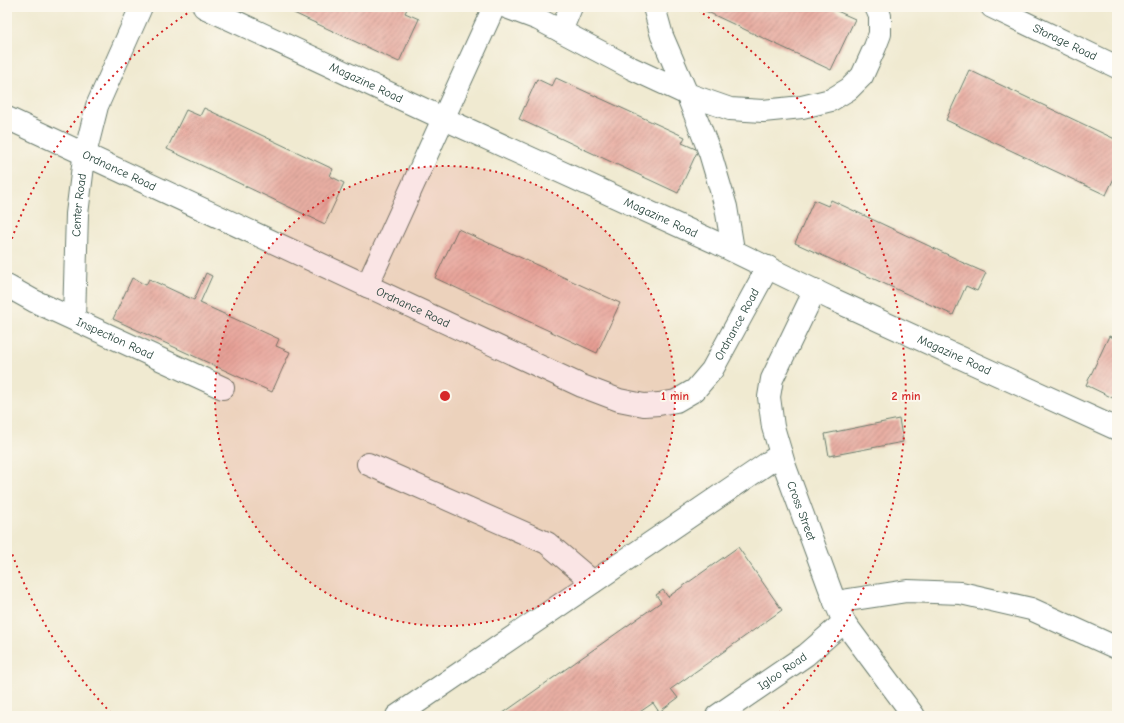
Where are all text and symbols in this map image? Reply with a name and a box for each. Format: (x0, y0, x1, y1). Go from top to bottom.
street label: Storage Road (1031, 21, 1099, 63)
street label: Magazine Road (327, 59, 405, 106)
street label: Ordnance Road (80, 147, 158, 194)
street label: Center Road (69, 173, 89, 237)
street label: Magazine Road (622, 195, 700, 240)
street label: Ordnance Road (374, 284, 452, 330)
street label: Ordnance Road (712, 286, 762, 363)
street label: Inspection Road (74, 314, 156, 362)
street label: Magazine Road (915, 332, 993, 378)
centre of rings (438, 389, 452, 403)
text: 1 min (661, 389, 689, 403)
text: 2 min (891, 389, 921, 403)
street label: Cross Street (784, 479, 819, 543)
street label: Igloo Road (755, 650, 809, 693)

